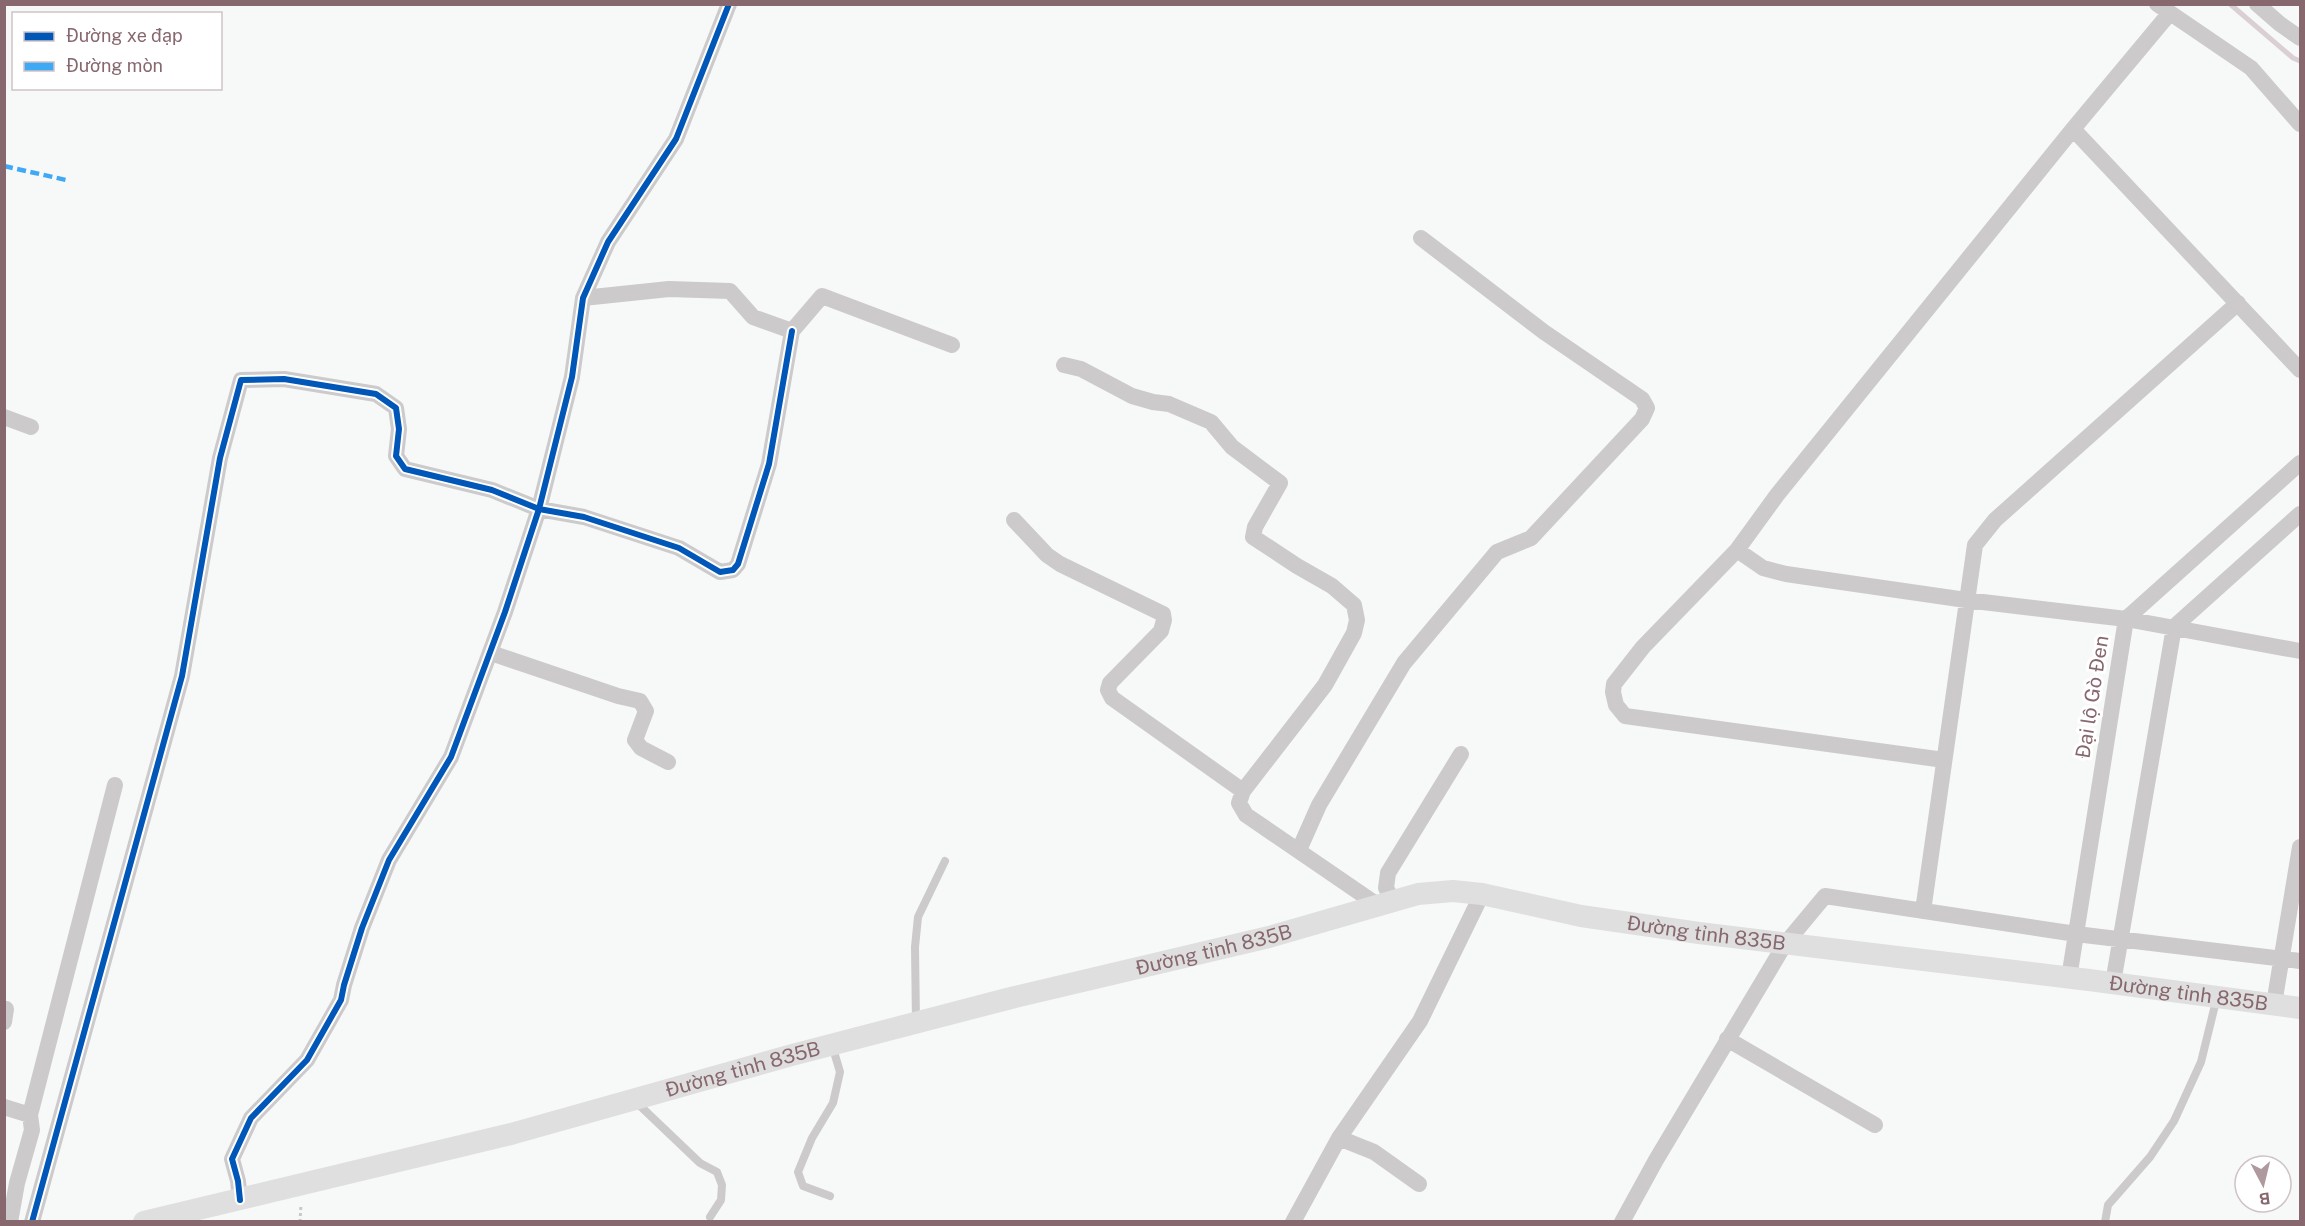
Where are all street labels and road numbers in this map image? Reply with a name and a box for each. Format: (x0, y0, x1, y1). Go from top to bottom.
street label: Đại lộ Gò Đen (2070, 634, 2114, 760)
street label: Đường tỉnh 835B (1625, 911, 1787, 955)
street label: Đường tỉnh 835B (1133, 919, 1295, 980)
street label: Đường tỉnh 835B (2108, 971, 2270, 1016)
street label: Đường tỉnh 835B (662, 1036, 823, 1102)

